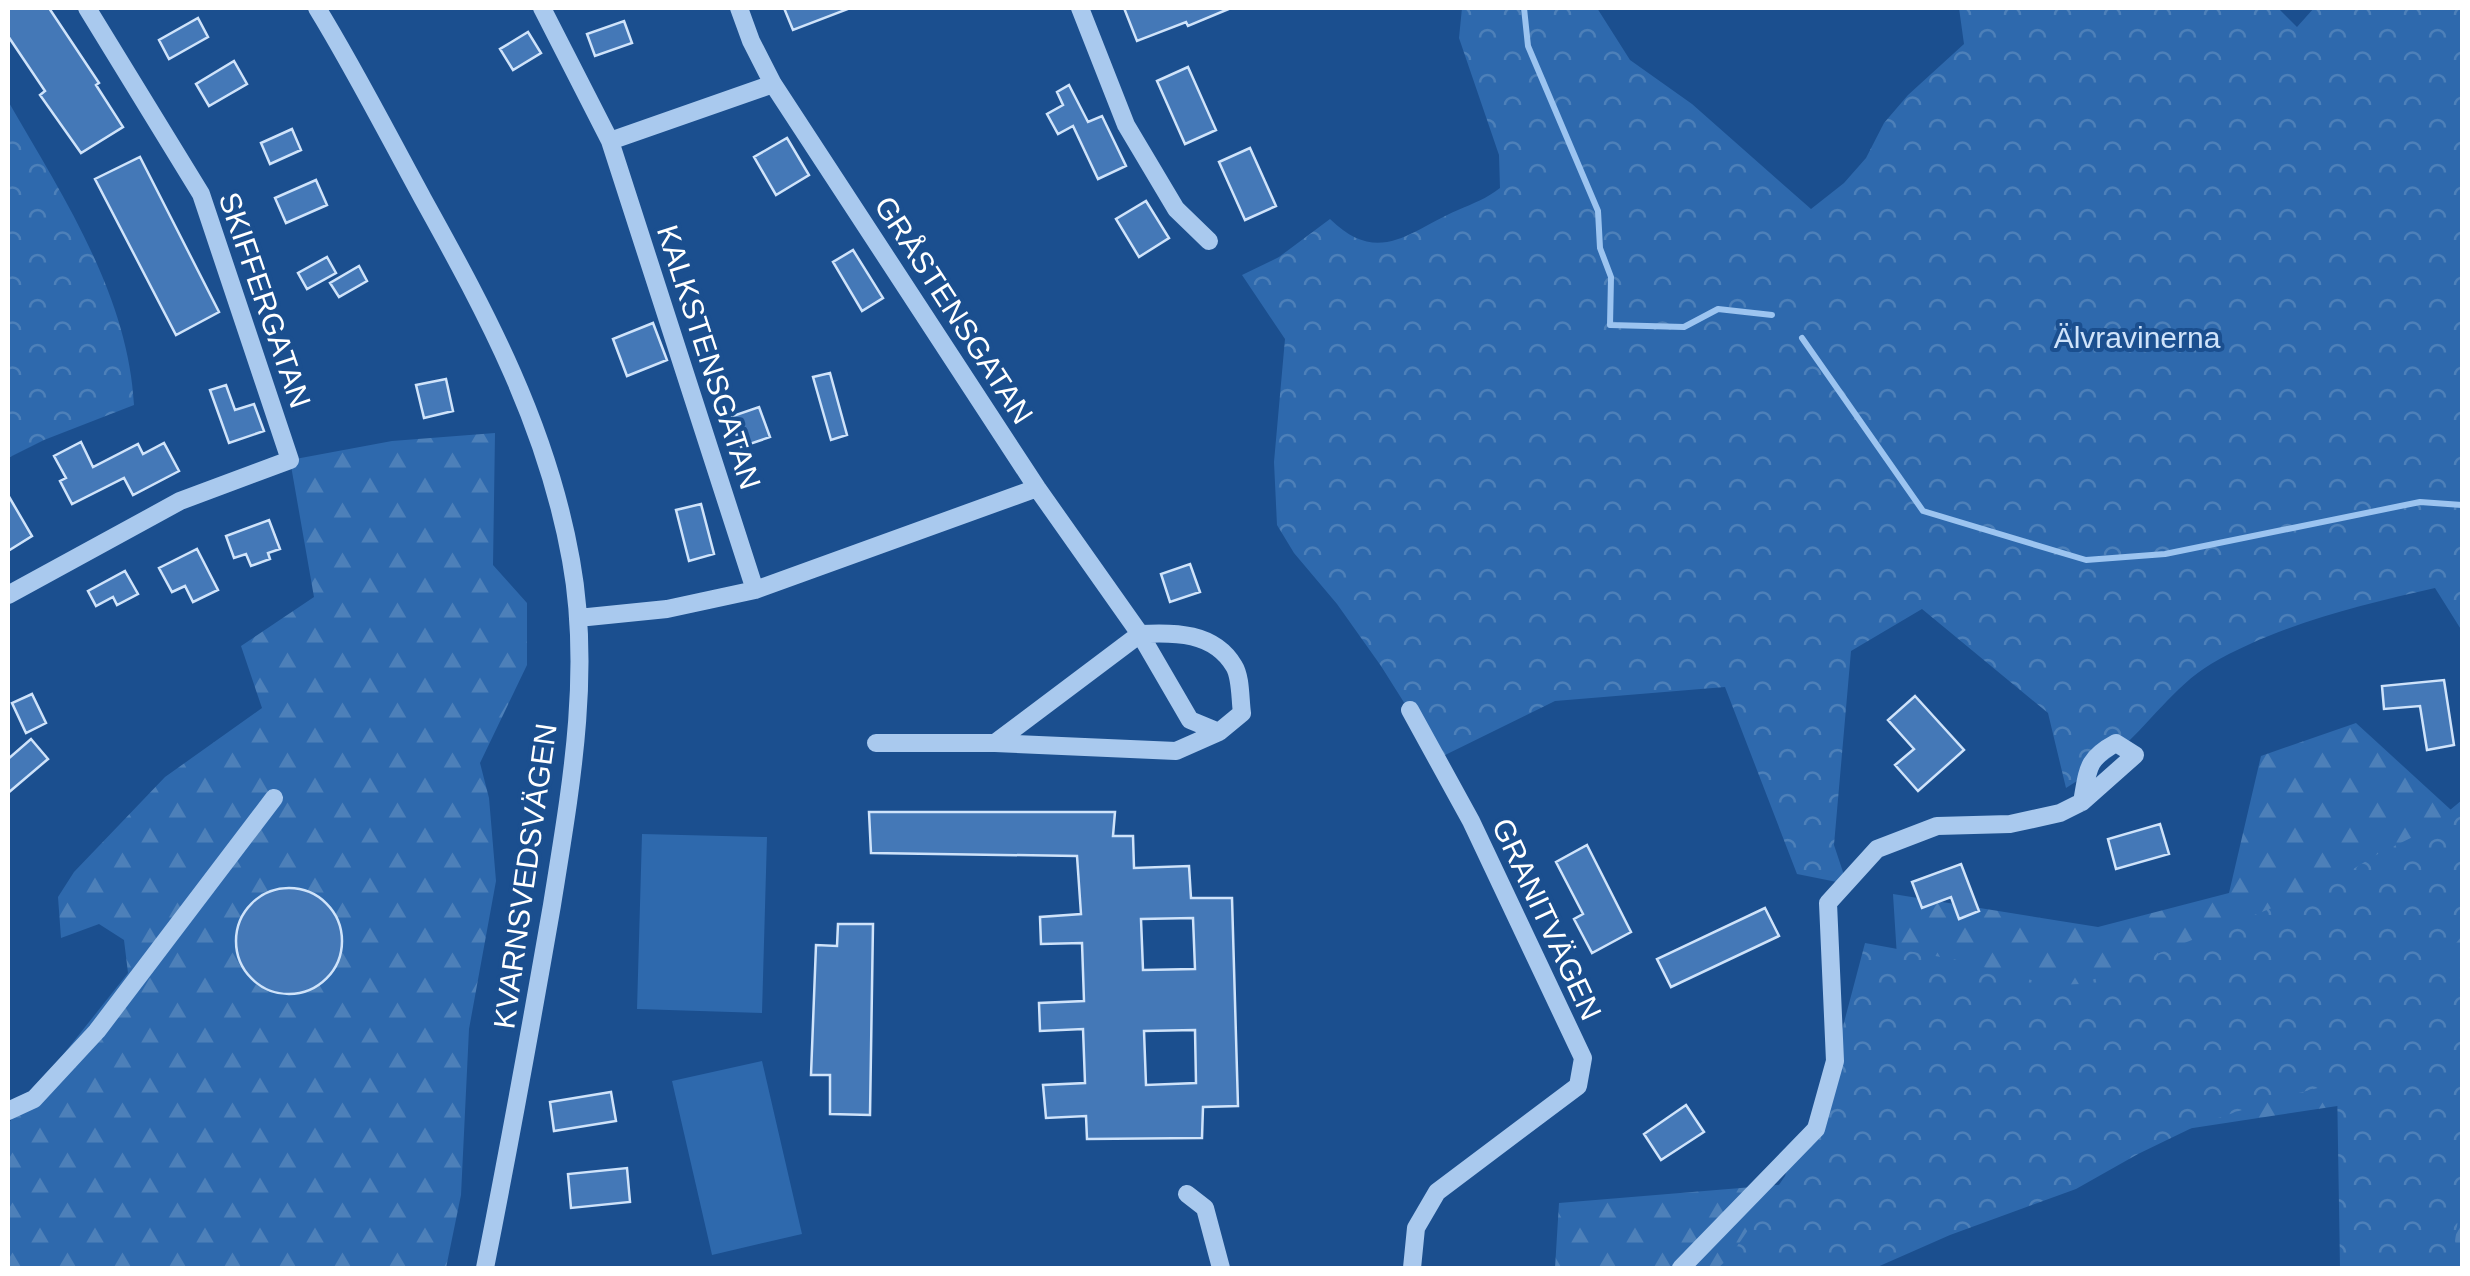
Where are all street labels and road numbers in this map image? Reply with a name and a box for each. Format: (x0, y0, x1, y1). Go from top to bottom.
street label: SKIFFERGATAN (213, 188, 317, 412)
street label: GRÅSTENSGATAN (868, 190, 1040, 430)
street label: KALKSTENSGATAN (651, 221, 767, 493)
street label: KVARNSVEDSVÄGEN (487, 721, 563, 1031)
street label: GRANITVÄGEN (1486, 813, 1608, 1025)

